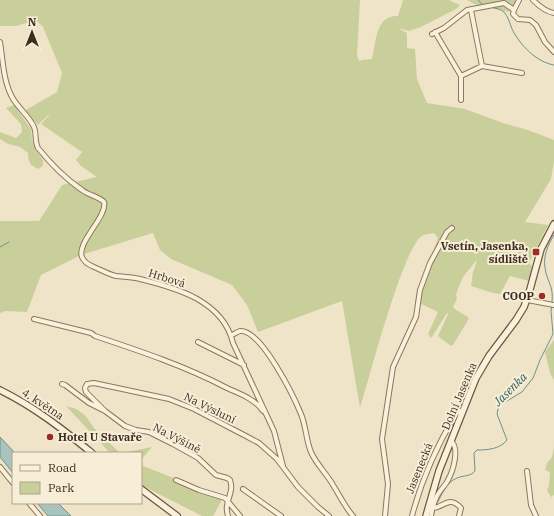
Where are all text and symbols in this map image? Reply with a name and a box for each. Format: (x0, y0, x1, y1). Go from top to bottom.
north arrow (12, 12, 52, 52)
text: N (28, 15, 37, 29)
place label: Vsetín, Jasenka, sídliště (441, 239, 528, 266)
marker: Vsetín, Jasenka, sídliště (531, 247, 541, 257)
street label: Hrbová (147, 266, 187, 290)
place label: COOP (503, 289, 535, 303)
marker: COOP (537, 291, 547, 301)
street label: Dolní Jasenka (438, 360, 480, 432)
water label: Jasenka (489, 369, 530, 410)
street label: 4. května (19, 385, 67, 423)
street label: Na Výsluní (182, 389, 239, 427)
street label: Na Výšině (151, 420, 203, 456)
place label: Hotel U Stavaře (58, 430, 142, 444)
marker: Hotel U Stavaře (45, 432, 55, 442)
street label: Jasenecká (403, 441, 435, 495)
legend (12, 452, 142, 504)
text: Road (48, 460, 77, 475)
text: Park (48, 480, 74, 495)

